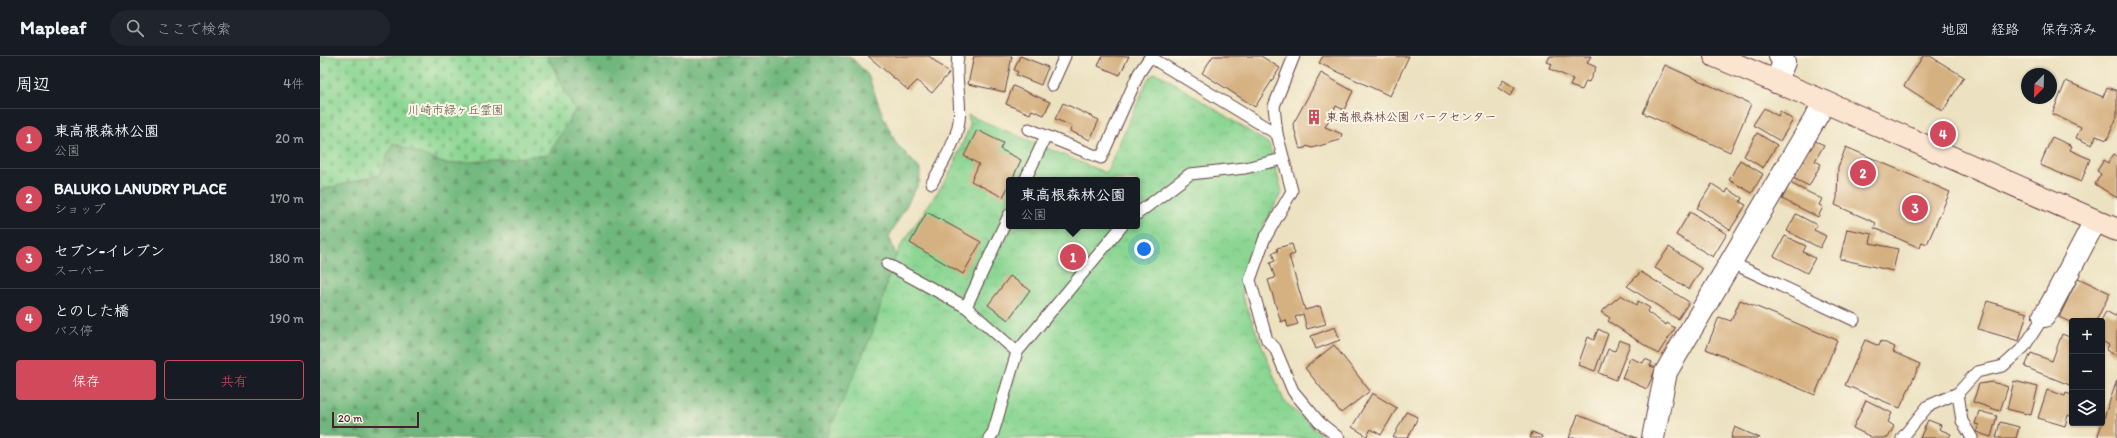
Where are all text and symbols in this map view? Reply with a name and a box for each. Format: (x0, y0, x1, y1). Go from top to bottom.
search box (110, 10, 390, 46)
text: Mapleaf (20, 16, 86, 39)
icon: search (124, 17, 146, 39)
text: ここで検索 (156, 20, 231, 38)
text: 地図 (1941, 21, 1969, 38)
text: 経路 (1991, 21, 2019, 38)
text: 保存済み (2041, 21, 2097, 38)
north arrow (2021, 68, 2057, 104)
text: 周辺 (16, 74, 50, 94)
text: 4件 (283, 76, 304, 91)
park label: 川崎市緑ヶ丘霊園 (408, 103, 504, 117)
building icon: 東高根森林公園 パークセンター (1305, 108, 1323, 126)
place label: 東高根森林公園 パークセンター (1326, 110, 1496, 124)
pin: 4 (1930, 119, 1956, 149)
text: 東高根森林公園 (54, 122, 159, 140)
text: 1 (26, 131, 32, 146)
text: 20 m (275, 131, 304, 146)
text: 公園 (54, 143, 80, 158)
pin: 2 (1850, 158, 1876, 188)
popup (1006, 177, 1140, 229)
text: BALUKO LANUDRY PLACE (54, 180, 227, 198)
text: 東高根森林公園 (1020, 186, 1126, 204)
text: 2 (26, 191, 32, 206)
text: 170 m (270, 191, 304, 206)
pin: 3 (1902, 193, 1928, 223)
text: ショップ (54, 201, 105, 216)
text: 公園 (1020, 207, 1047, 222)
your location (1134, 239, 1154, 259)
text: セブン-イレブン (54, 242, 165, 260)
pin: 1 (1060, 242, 1086, 272)
text: 3 (25, 251, 33, 266)
text: 180 m (269, 251, 304, 266)
text: スーパー (54, 263, 105, 278)
text: とのした橋 (54, 302, 129, 320)
text: 4 (25, 311, 33, 326)
text: 190 m (269, 311, 304, 326)
map controls (2069, 318, 2105, 426)
button: + (2069, 318, 2105, 354)
text: バス停 (54, 323, 93, 338)
button: − (2069, 354, 2105, 390)
button: 保存 (16, 360, 156, 400)
button: 共有 (164, 360, 304, 400)
button: layers (2069, 390, 2105, 426)
scale bar (332, 410, 419, 429)
text: 20 m (338, 412, 362, 425)

